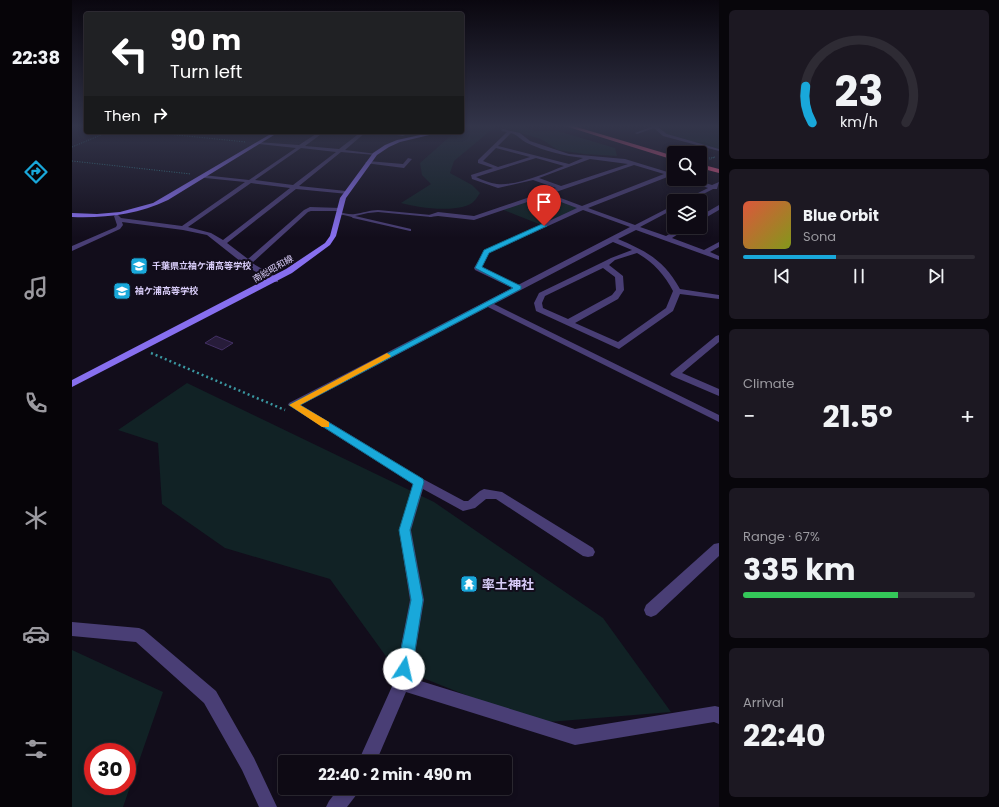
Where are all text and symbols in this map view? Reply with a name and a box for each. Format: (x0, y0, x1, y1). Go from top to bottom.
text: 90 m (170, 21, 241, 60)
icon: left (104, 28, 156, 80)
text: 22:38 (12, 45, 60, 70)
text: Turn left (170, 59, 242, 84)
text: 23 (835, 62, 883, 121)
icon: right (149, 104, 171, 126)
text: Then (104, 105, 141, 126)
text: km/h (840, 111, 878, 131)
map controls (667, 146, 707, 234)
button: search (667, 146, 707, 186)
icon: directions (22, 158, 50, 186)
pin (527, 185, 561, 226)
icon: arrive (533, 191, 555, 213)
button: layers (667, 194, 707, 234)
text: Blue Orbit (803, 205, 879, 226)
text: Sona (803, 227, 836, 246)
street label: 南総昭和線 (251, 252, 296, 285)
school or university icon: 千葉県立袖ケ浦高等学校 (129, 256, 149, 276)
place label: 千葉県立袖ケ浦高等学校 (152, 260, 252, 272)
icon: previous (771, 265, 793, 287)
icon: pause (848, 265, 870, 287)
icon: next (925, 265, 947, 287)
icon: music (22, 274, 50, 302)
school or university icon: 袖ケ浦高等学校 (112, 281, 132, 301)
place label: 袖ケ浦高等学校 (134, 285, 199, 297)
text: Climate (743, 374, 794, 393)
icon: phone (22, 389, 50, 417)
text: 21.5° (822, 395, 893, 438)
text: − (743, 401, 755, 432)
text: + (960, 401, 975, 432)
icon: climate (22, 504, 50, 532)
text: Range · 67% (743, 527, 820, 546)
text: 335 km (743, 548, 855, 591)
temple icon: 率土神社 (459, 574, 479, 594)
place label: 率土神社 (482, 575, 534, 594)
icon: car (22, 620, 50, 648)
position arrow (383, 648, 425, 690)
text: Arrival (743, 693, 784, 712)
text: 22:40 (743, 714, 826, 757)
icon: filters (22, 735, 50, 763)
speed limit sign: 30 (84, 743, 136, 795)
text: 22:40 · 2 min · 490 m (318, 764, 472, 785)

